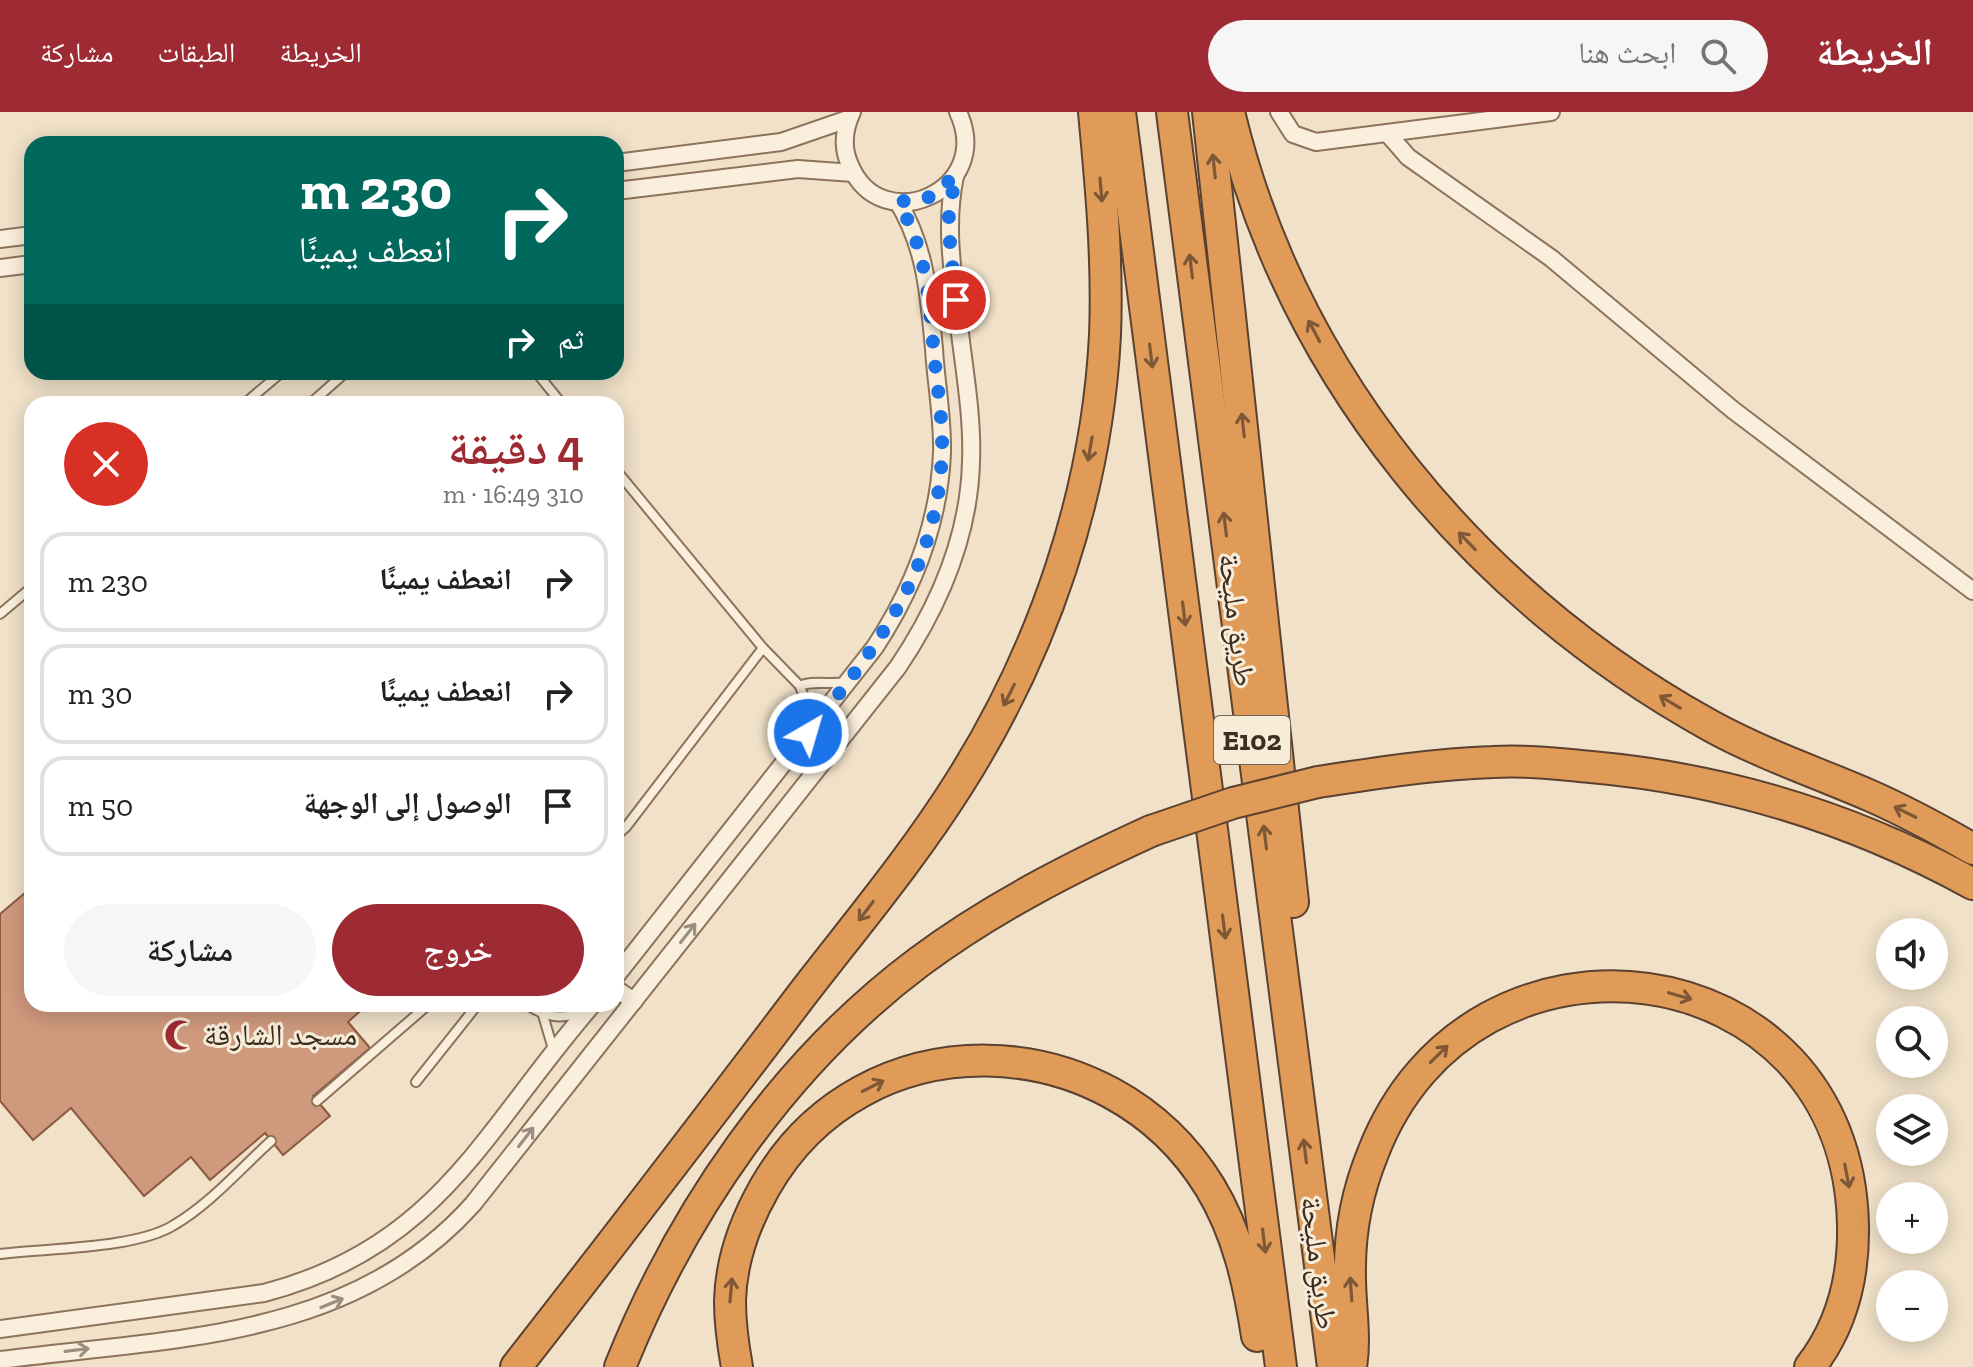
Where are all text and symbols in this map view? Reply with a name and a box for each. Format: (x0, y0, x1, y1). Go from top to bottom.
search box (1208, 20, 1768, 92)
text: الخريطة (1816, 29, 1933, 75)
icon: search (1696, 34, 1740, 78)
text: ابحث هنا (1578, 35, 1676, 71)
text: مشاركة (40, 36, 114, 69)
text: الطبقات (158, 36, 235, 69)
text: الخريطة (279, 36, 362, 69)
one-way arrow (1207, 153, 1222, 180)
text: 230 m (300, 156, 452, 223)
icon: right (480, 168, 584, 272)
one-way arrow (1094, 176, 1109, 203)
text: انعطف يمينًا (299, 228, 452, 271)
one-way arrow (1184, 253, 1199, 280)
pin (922, 266, 990, 334)
icon: arrive (934, 278, 978, 322)
icon: right (498, 320, 542, 364)
one-way arrow (1306, 320, 1322, 344)
text: ثم (558, 321, 584, 357)
one-way arrow (1144, 343, 1159, 368)
one-way arrow (1235, 412, 1250, 439)
text: 4 دقيقة (448, 419, 584, 476)
button: close (64, 422, 148, 506)
one-way arrow (1082, 435, 1097, 461)
text: 310 m · 16:49 (443, 478, 584, 510)
one-way arrow (1217, 511, 1232, 538)
one-way arrow (1457, 531, 1476, 551)
street label: طريق مليحة (1211, 551, 1263, 689)
icon: right (536, 560, 580, 604)
text: انعطف يمينًا (379, 561, 512, 597)
text: 230 m (68, 564, 148, 600)
one-way arrow (1177, 601, 1192, 626)
icon: right (536, 672, 580, 716)
text: انعطف يمينًا (379, 673, 512, 709)
text: 30 m (68, 676, 133, 712)
one-way arrow (1000, 682, 1016, 706)
position arrow (766, 691, 850, 775)
one-way arrow (1659, 694, 1682, 710)
road number: E102 (1214, 716, 1290, 764)
icon: arrive (536, 784, 580, 828)
text: الوصول إلى الوجهة (304, 785, 512, 821)
text: 50 m (68, 788, 133, 824)
one-way arrow (1893, 804, 1917, 819)
one-way arrow (1257, 824, 1272, 851)
one-way arrow (857, 900, 874, 921)
button: مشاركة (64, 904, 316, 996)
button: خروج (332, 904, 584, 996)
one-way arrow (1217, 914, 1232, 939)
map controls (1876, 918, 1948, 1342)
button: sound (1876, 918, 1948, 990)
one-way arrow (679, 923, 696, 944)
one-way arrow (1667, 989, 1693, 1004)
button: search (1876, 1006, 1948, 1078)
place label: مسجد الشارقة (204, 1017, 357, 1053)
mosque icon: مسجد الشارقة (163, 1018, 197, 1052)
one-way arrow (1429, 1044, 1449, 1063)
one-way arrow (861, 1078, 885, 1093)
button: layers (1876, 1094, 1948, 1166)
one-way arrow (518, 1127, 535, 1148)
one-way arrow (1297, 1139, 1312, 1164)
one-way arrow (1841, 1163, 1856, 1189)
button: + (1876, 1182, 1948, 1254)
street label: طريق مليحة (1293, 1194, 1345, 1332)
one-way arrow (1257, 1227, 1272, 1254)
button: − (1876, 1270, 1948, 1342)
one-way arrow (1343, 1276, 1358, 1303)
one-way arrow (724, 1277, 739, 1304)
one-way arrow (319, 1295, 344, 1309)
one-way arrow (64, 1342, 89, 1357)

